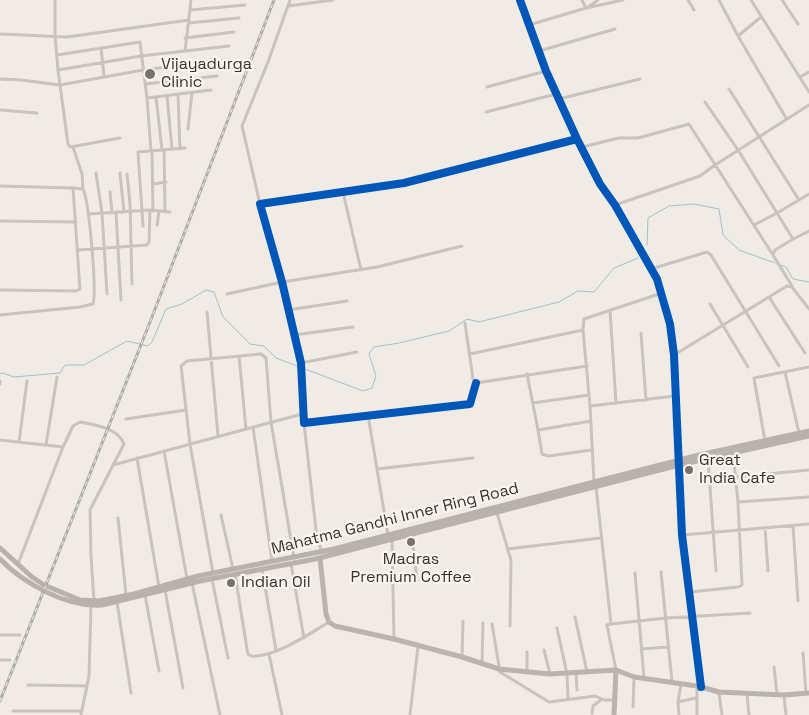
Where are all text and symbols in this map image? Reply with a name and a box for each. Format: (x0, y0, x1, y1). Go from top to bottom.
place label: Vijayadurga Clinic (161, 55, 252, 93)
marker: Vijayadurga Clinic (143, 67, 157, 81)
place label: Great India Cafe (699, 451, 775, 489)
marker: Great India Cafe (683, 464, 695, 476)
street label: Mahatma Gandhi Inner Ring Road (269, 479, 521, 559)
marker: Madras Premium Coffee (405, 536, 417, 548)
place label: Madras Premium Coffee (351, 550, 471, 588)
place label: Indian Oil (241, 573, 311, 593)
marker: Indian Oil (225, 577, 237, 589)

